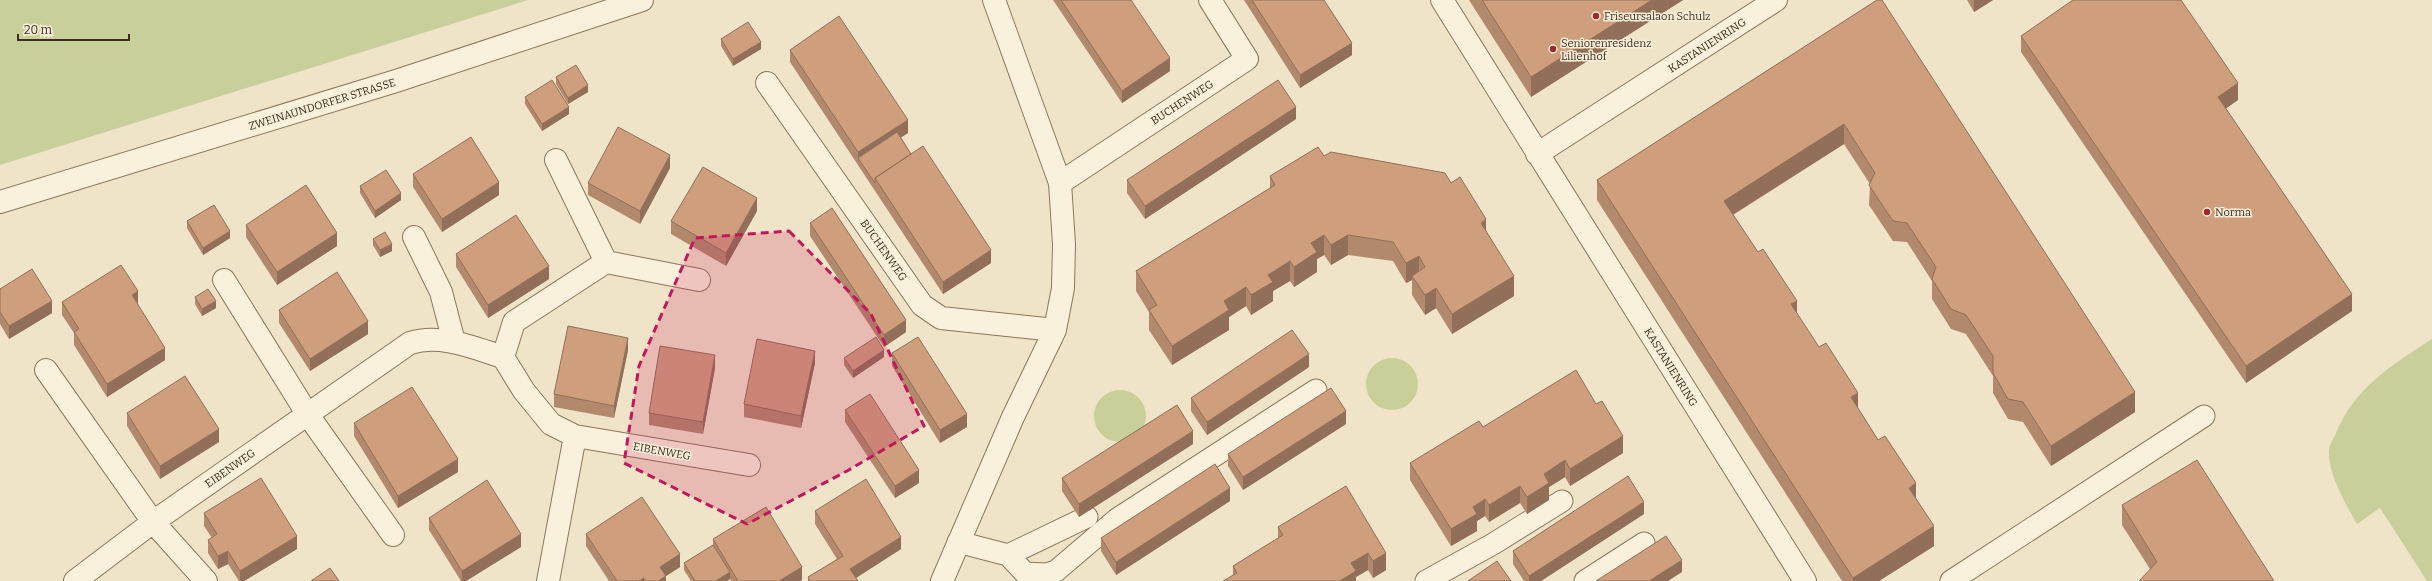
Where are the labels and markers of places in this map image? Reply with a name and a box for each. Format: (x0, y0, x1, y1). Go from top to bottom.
place label: Friseursalaon Schulz (1604, 10, 1711, 23)
marker: Friseursalaon Schulz (1591, 11, 1601, 21)
place label: Seniorenresidenz Lilienhof (1561, 37, 1652, 63)
marker: Seniorenresidenz Lilienhof (1548, 44, 1558, 54)
place label: Norma (2215, 206, 2251, 219)
marker: Norma (2202, 207, 2212, 217)

